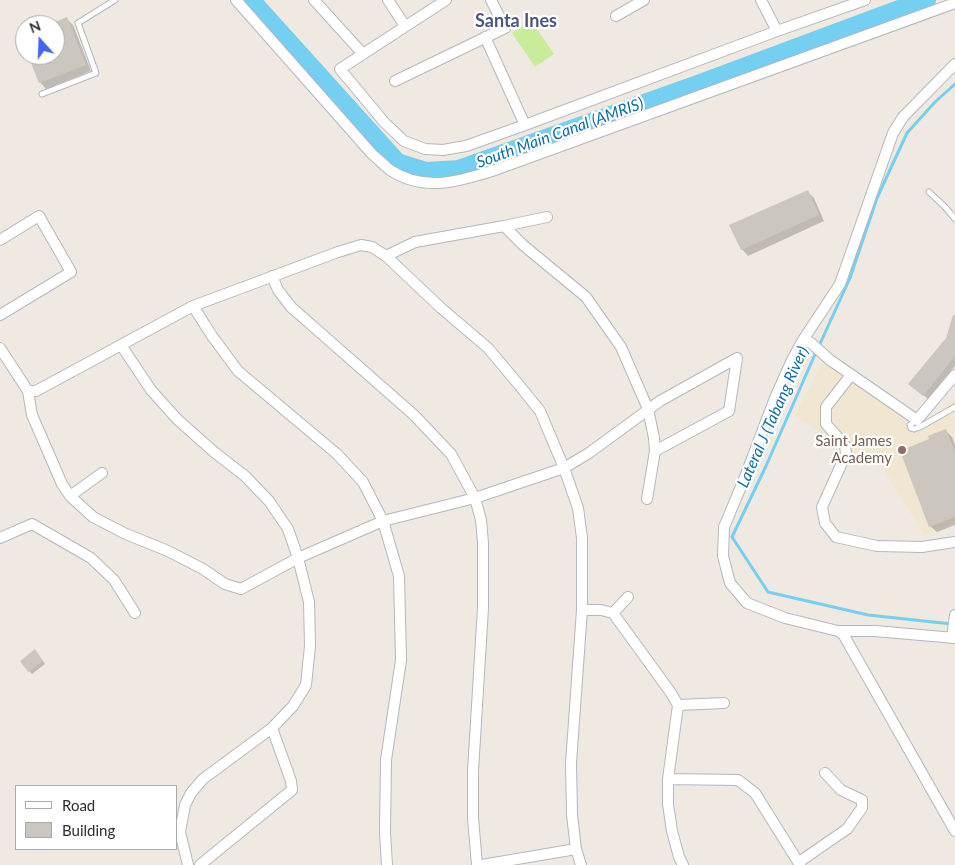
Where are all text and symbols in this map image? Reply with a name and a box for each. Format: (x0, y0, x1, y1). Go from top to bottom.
district label: Santa Ines (475, 10, 557, 32)
north arrow (15, 15, 65, 65)
text: N (27, 17, 43, 36)
water label: South Main Canal (AMRIS) (474, 94, 646, 172)
water label: Lateral J (Tabang River) (733, 343, 813, 491)
place label: Saint James Academy (815, 432, 892, 467)
marker: Saint James Academy (896, 444, 908, 456)
legend (15, 785, 178, 850)
text: Road (62, 796, 95, 814)
text: Building (62, 821, 115, 839)

